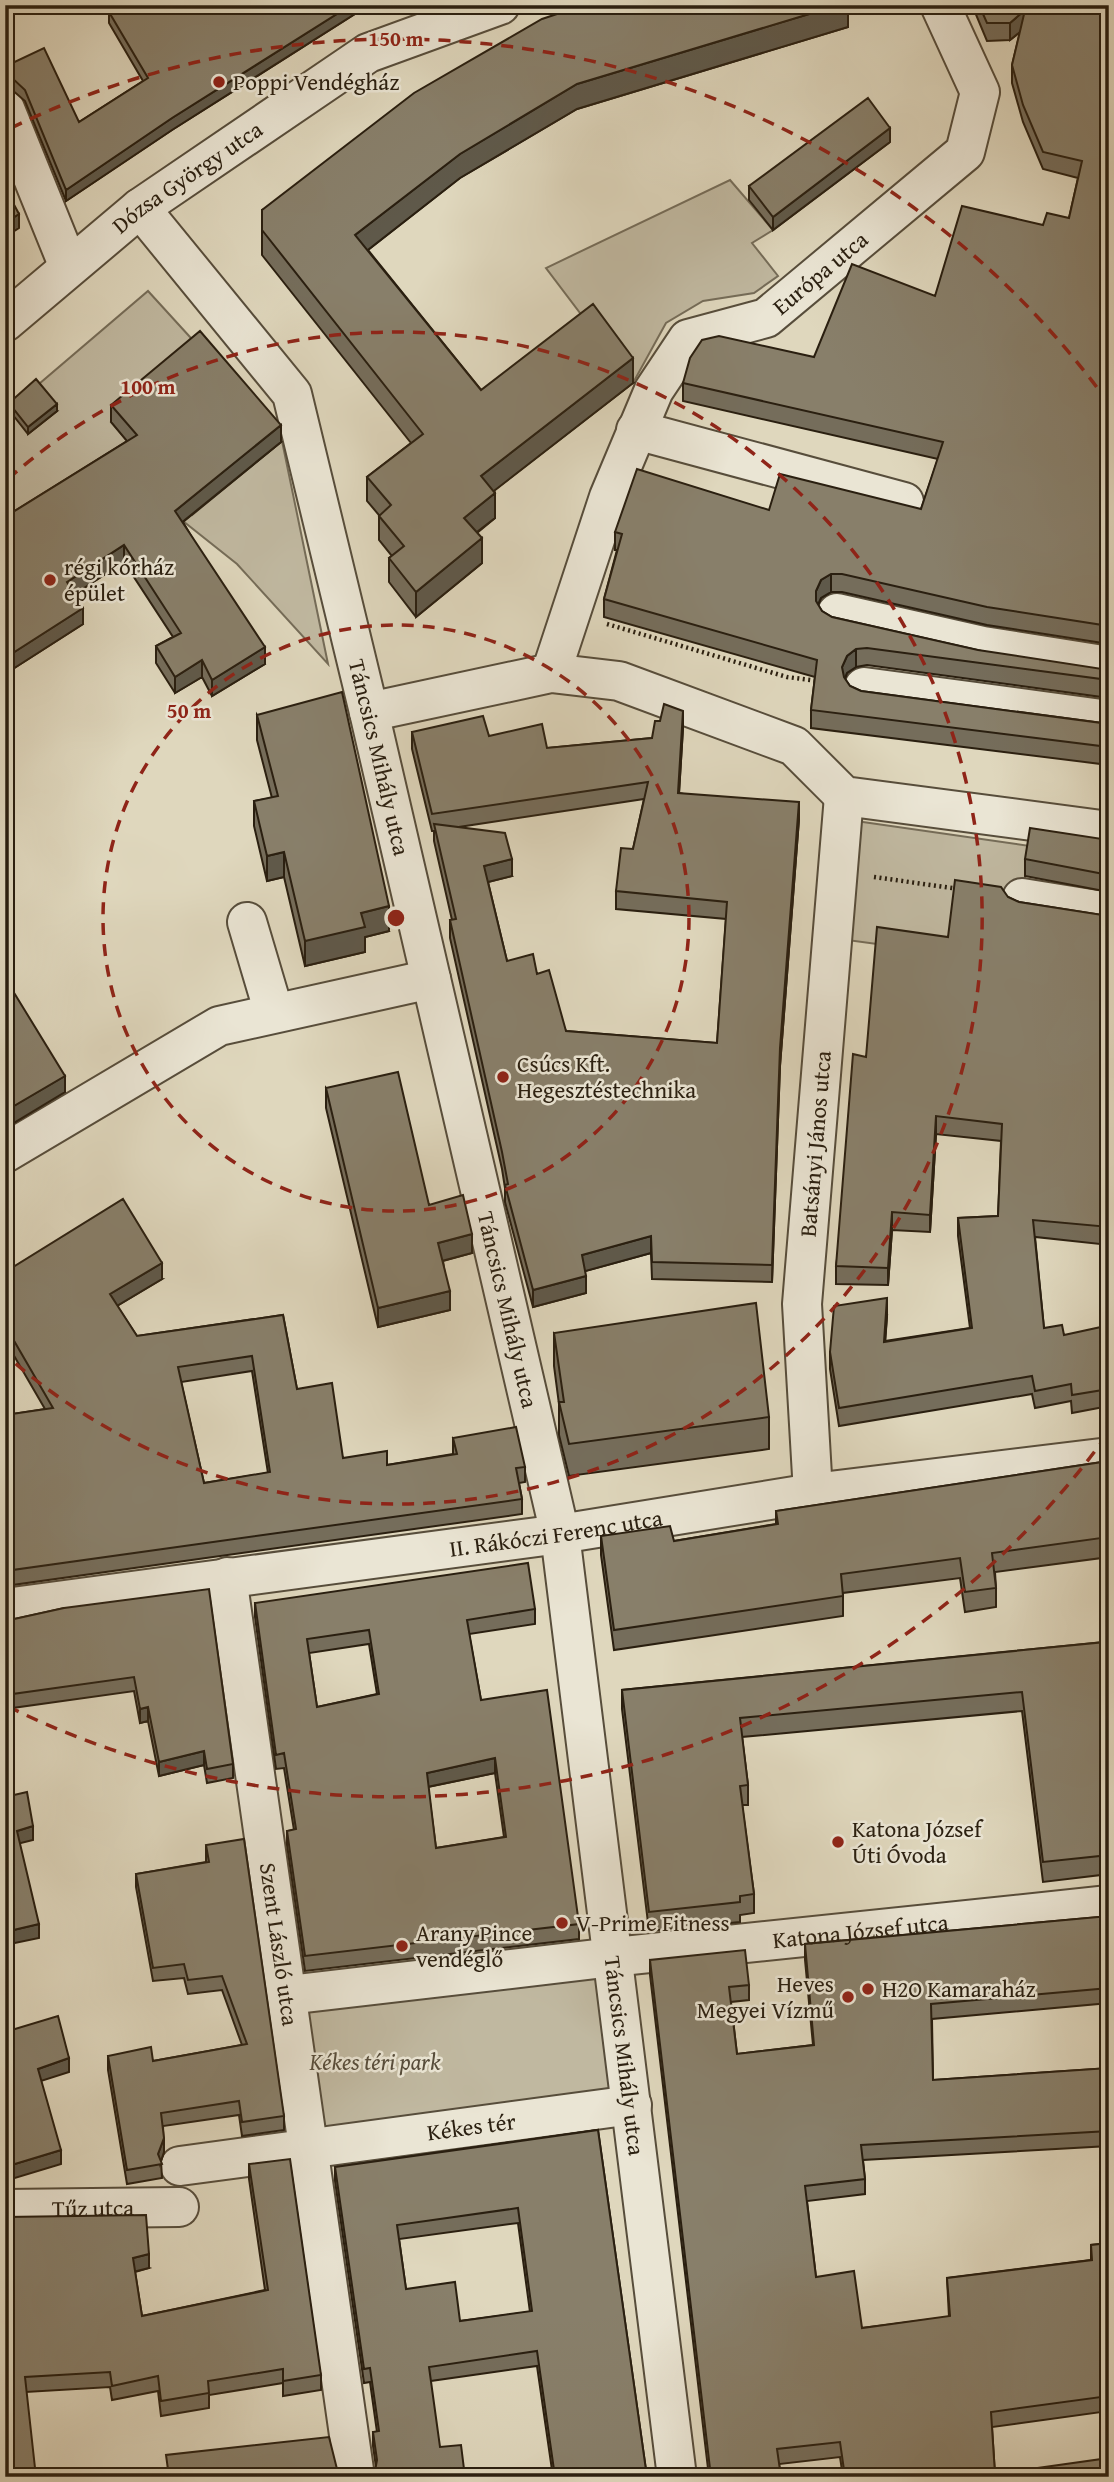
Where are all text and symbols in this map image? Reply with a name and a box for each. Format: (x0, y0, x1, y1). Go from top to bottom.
text: 150 m (368, 23, 424, 54)
place label: Poppi Vendégház (233, 65, 399, 98)
marker: Poppi Vendégház (211, 74, 227, 90)
street label: Dózsa György utca (105, 113, 269, 241)
street label: Európa utca (765, 223, 875, 322)
text: 100 m (120, 371, 176, 402)
place label: régi kórház épület (64, 550, 174, 609)
marker: régi kórház épület (42, 572, 58, 588)
street label: Táncsics Mihály utca (341, 656, 419, 859)
text: 50 m (167, 695, 211, 726)
centre of rings (384, 906, 408, 930)
place label: Csúcs Kft. Hegesztéstechnika (517, 1047, 696, 1106)
street label: Batsányi János utca (791, 1049, 839, 1238)
marker: Csúcs Kft. Hegesztéstechnika (495, 1069, 511, 1085)
street label: Táncsics Mihály utca (470, 1208, 547, 1411)
street label: II. Rákóczi Ferenc utca (447, 1501, 665, 1565)
place label: Katona József Úti Óvoda (852, 1812, 984, 1871)
marker: Katona József Úti Óvoda (830, 1834, 846, 1850)
street label: Szent László utca (252, 1860, 308, 2028)
street label: Katona József utca (771, 1905, 950, 1956)
place label: V-Prime Fitness (576, 1906, 730, 1939)
marker: V-Prime Fitness (554, 1915, 570, 1931)
place label: Arany Pince vendéglő (416, 1916, 532, 1975)
marker: Arany Pince vendéglő (394, 1938, 410, 1954)
street label: Táncsics Mihály utca (596, 1954, 654, 2157)
place label: Heves Megyei Vízmű (697, 1967, 835, 2026)
place label: H2O Kamaraház (882, 1972, 1036, 2005)
marker: H2O Kamaraház (860, 1981, 876, 1997)
marker: Heves Megyei Vízmű (840, 1989, 856, 2005)
park label: Kékes téri park (309, 2045, 441, 2078)
street label: Kékes tér (425, 2104, 518, 2148)
street label: Tűz utca (52, 2191, 134, 2224)

